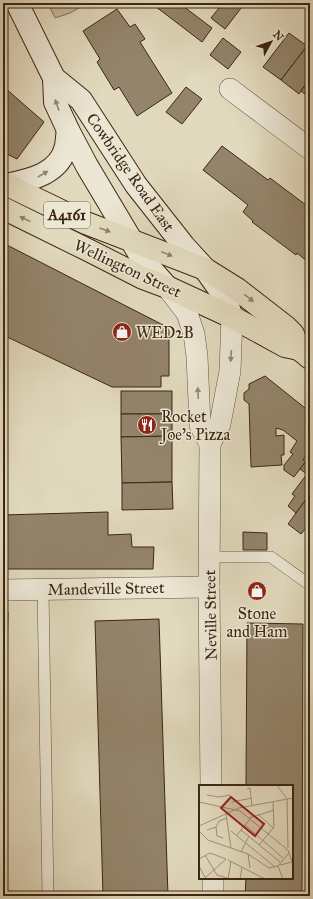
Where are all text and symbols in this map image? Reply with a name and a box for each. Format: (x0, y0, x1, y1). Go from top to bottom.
north arrow (251, 22, 291, 62)
text: N (270, 28, 287, 44)
one-way arrow (54, 98, 60, 110)
street label: Cowbridge Road East (82, 109, 179, 236)
one-way arrow (37, 170, 49, 177)
road number: A4161 (44, 202, 90, 228)
one-way arrow (19, 216, 30, 222)
one-way arrow (99, 228, 111, 234)
street label: Wellington Street (71, 235, 185, 303)
one-way arrow (162, 251, 174, 257)
one-way arrow (243, 293, 254, 302)
shop icon: WED2B (111, 321, 133, 343)
place label: WED2B (136, 323, 194, 342)
one-way arrow (227, 350, 234, 362)
one-way arrow (195, 387, 202, 399)
place label: Rocket Joe's Pizza (159, 407, 230, 445)
restaurant icon: Rocket Joe's Pizza (136, 414, 158, 436)
street label: Neville Street (200, 569, 221, 660)
street label: Mandeville Street (47, 578, 165, 599)
shop icon: Stone and Ham (246, 580, 268, 602)
place label: Stone and Ham (227, 604, 288, 641)
inset map (199, 785, 293, 879)

